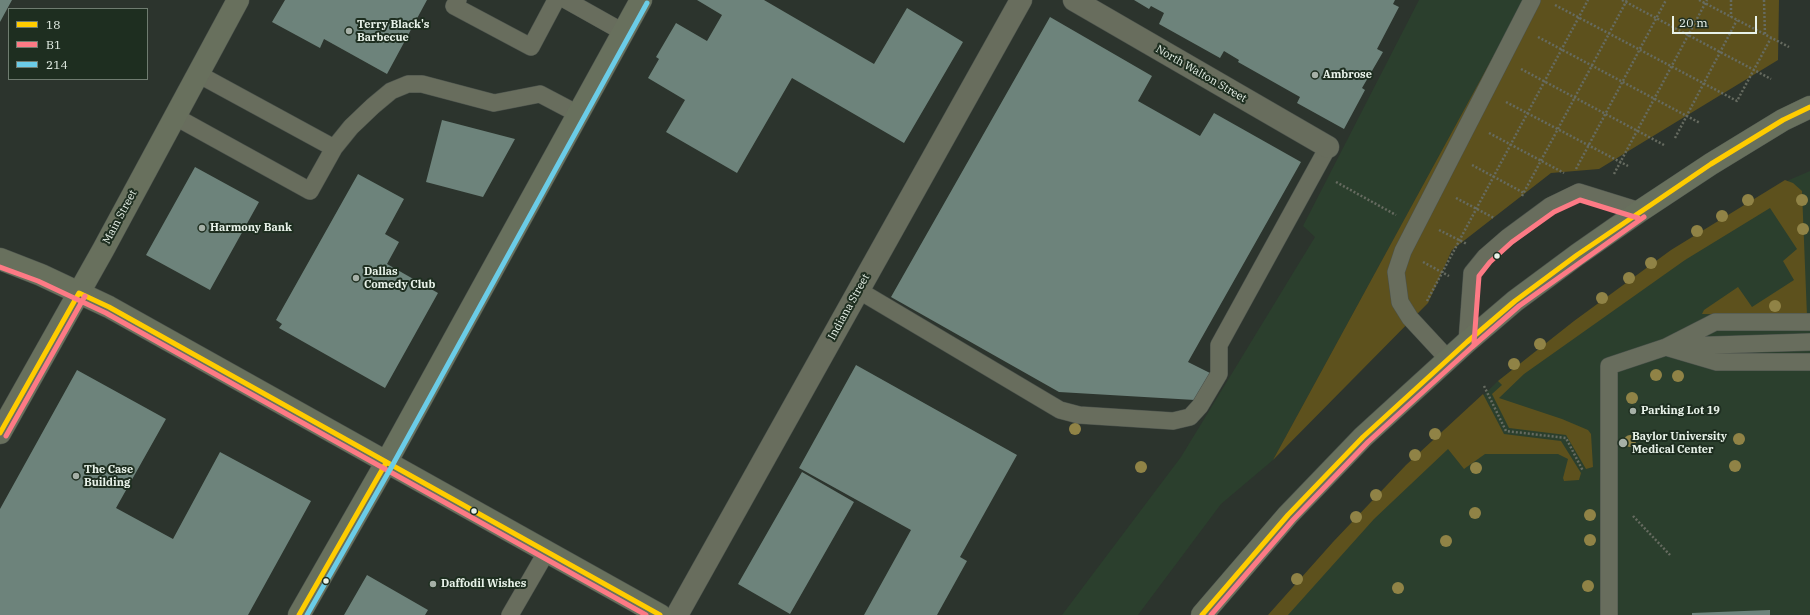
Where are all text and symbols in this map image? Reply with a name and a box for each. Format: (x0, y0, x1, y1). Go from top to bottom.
legend (8, 8, 148, 80)
scale bar (1674, 8, 1759, 34)
text: 20 m (1679, 15, 1708, 30)
text: 18 (46, 17, 60, 32)
place label: Terry Black's Barbecue (357, 18, 429, 44)
marker: Terry Black's Barbecue (344, 26, 354, 36)
text: B1 (46, 37, 61, 52)
street label: North Walton Street (1153, 43, 1249, 105)
text: 214 (46, 57, 68, 72)
place label: Ambrose (1323, 68, 1372, 82)
marker: Ambrose (1310, 70, 1320, 80)
street label: Main Street (100, 188, 140, 246)
place label: Harmony Bank (210, 221, 292, 235)
marker: Harmony Bank (197, 223, 207, 233)
unlabelled marker (1492, 251, 1502, 261)
place label: Dallas Comedy Club (364, 265, 435, 291)
street label: Indiana Street (825, 272, 873, 342)
marker: Dallas Comedy Club (351, 273, 361, 283)
place label: Parking Lot 19 (1641, 404, 1720, 418)
marker: Parking Lot 19 (1628, 406, 1638, 416)
place label: Baylor University Medical Center (1632, 430, 1727, 456)
marker: Baylor University Medical Center (1617, 437, 1629, 449)
place label: The Case Building (84, 463, 133, 489)
marker: The Case Building (71, 471, 81, 481)
unlabelled marker (469, 506, 479, 516)
unlabelled marker (321, 576, 331, 586)
place label: Daffodil Wishes (441, 577, 526, 591)
marker: Daffodil Wishes (428, 579, 438, 589)

